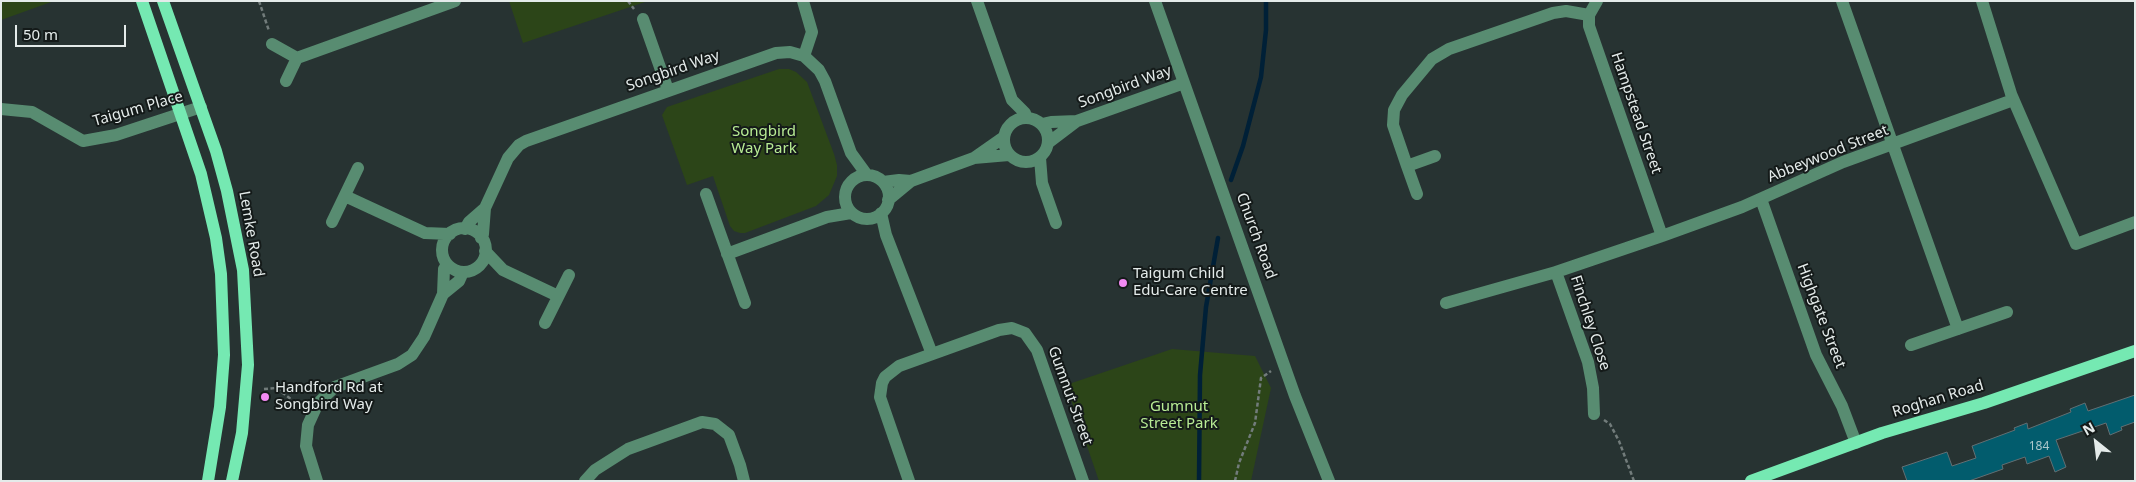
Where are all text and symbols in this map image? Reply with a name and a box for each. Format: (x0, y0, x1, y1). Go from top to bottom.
scale bar (18, 15, 129, 47)
text: 50 m (23, 24, 58, 44)
street label: Songbird Way (624, 47, 722, 95)
street label: Hampstead Street (1607, 50, 1665, 176)
street label: Songbird Way (1076, 62, 1174, 112)
street label: Taigum Place (91, 88, 185, 130)
street label: Abbeywood Street (1765, 122, 1891, 186)
park label: Songbird Way Park (731, 123, 797, 158)
street label: Lemke Road (235, 190, 267, 278)
street label: Church Road (1232, 190, 1280, 282)
street label: Highgate Street (1793, 261, 1849, 371)
place label: Taigum Child Edu-Care Centre (1133, 265, 1248, 300)
street label: Finchley Close (1566, 273, 1614, 373)
marker: Taigum Child Edu-Care Centre (1117, 277, 1129, 289)
street label: Gumnut Street (1044, 344, 1096, 448)
street label: Roghan Road (1890, 377, 1986, 421)
place label: Handford Rd at Songbird Way (275, 379, 383, 414)
marker: Handford Rd at Songbird Way (259, 391, 271, 403)
park label: Gumnut Street Park (1140, 398, 1218, 433)
north arrow (2071, 417, 2121, 467)
text: N (2079, 417, 2098, 440)
house number: 184 (2029, 440, 2049, 454)

